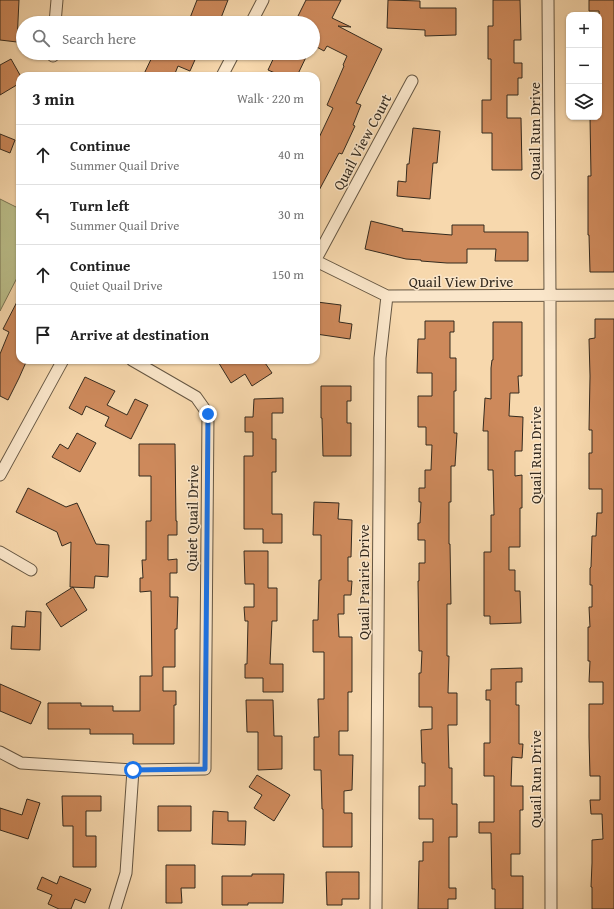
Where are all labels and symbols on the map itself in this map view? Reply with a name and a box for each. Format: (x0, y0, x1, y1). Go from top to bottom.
street label: Quail Run Drive (524, 82, 545, 180)
street label: Quail View Court (328, 89, 397, 194)
street label: Quail View Drive (409, 271, 513, 292)
route end (199, 405, 217, 423)
street label: Quail Run Drive (525, 406, 546, 504)
street label: Quiet Quail Drive (181, 464, 203, 572)
street label: Quail Prairie Drive (353, 524, 374, 640)
street label: Quail Run Drive (525, 730, 546, 828)
route start (124, 761, 142, 779)

